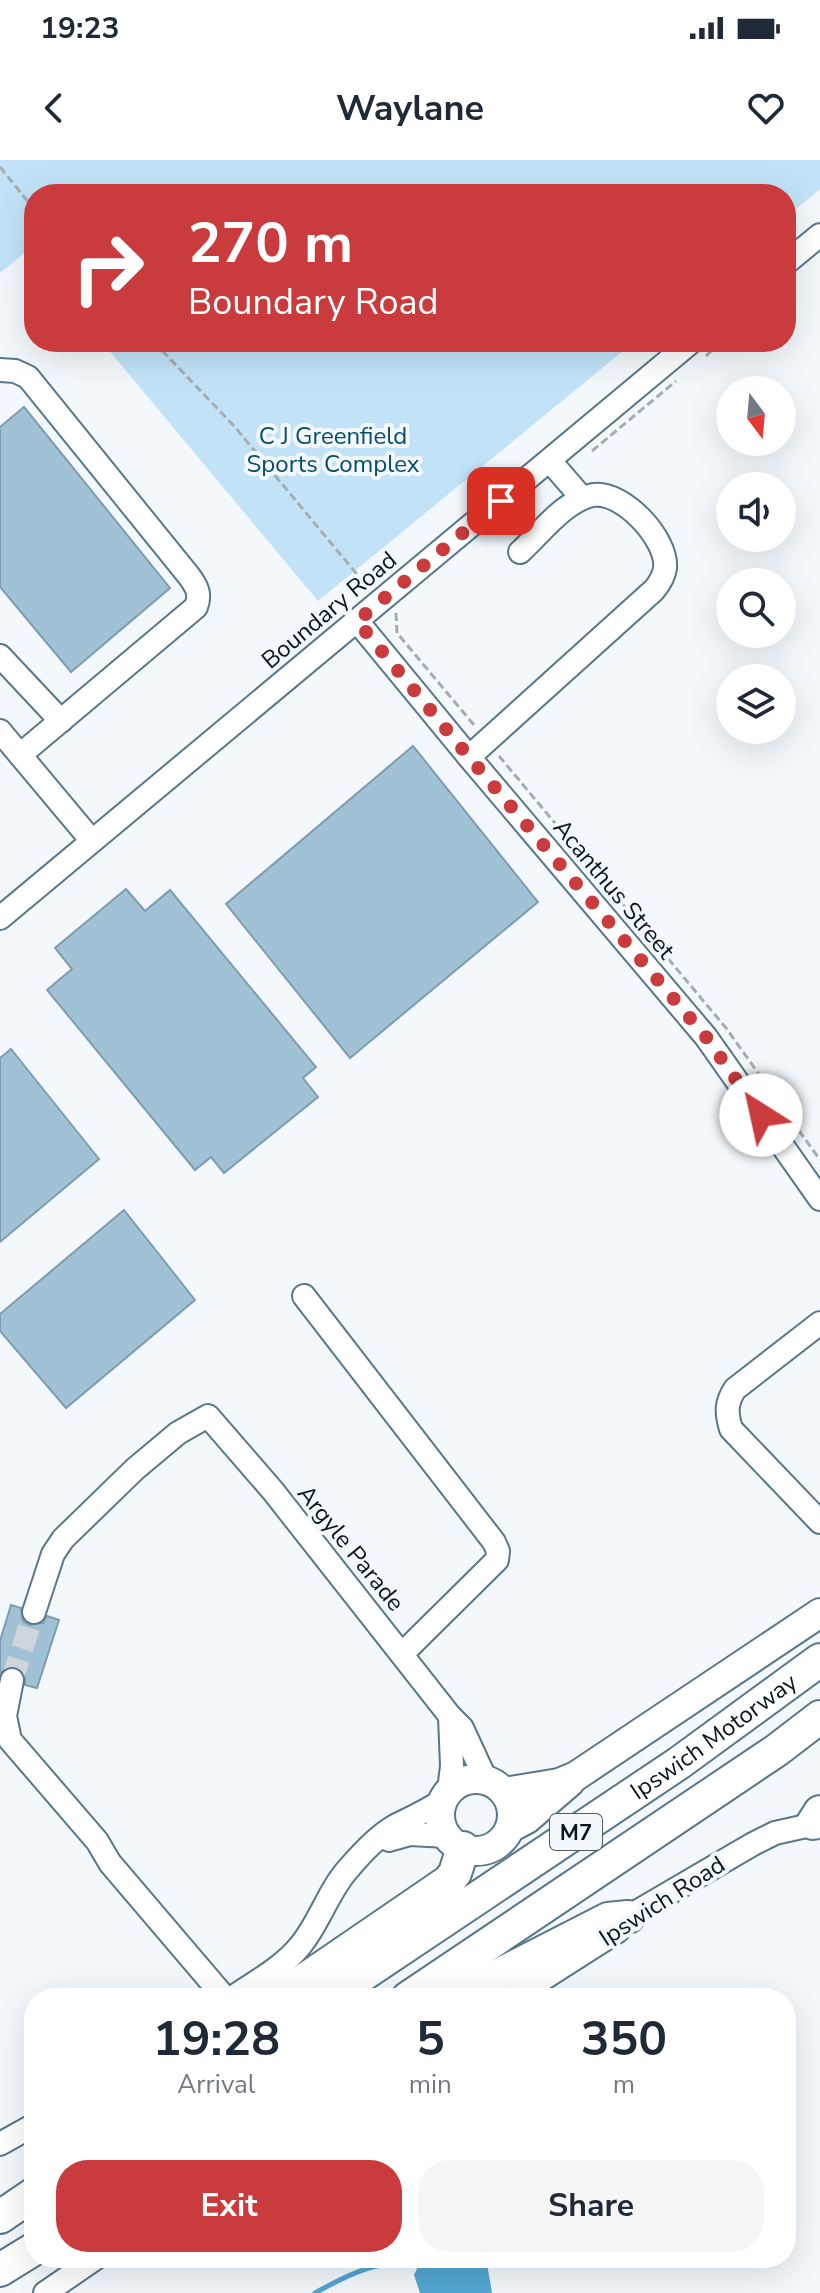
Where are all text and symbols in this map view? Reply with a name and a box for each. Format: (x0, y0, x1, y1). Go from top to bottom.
text: 19:23 (40, 8, 119, 49)
text: Waylane (336, 84, 484, 133)
icon: back (32, 86, 76, 130)
icon: heart (744, 86, 788, 130)
text: 270 m (188, 205, 353, 282)
icon: right (56, 216, 160, 320)
text: Boundary Road (188, 278, 439, 327)
north arrow (716, 376, 796, 456)
map controls (716, 376, 796, 744)
park label: C J Greenfield Sports Complex (247, 420, 420, 480)
pin (467, 467, 535, 535)
button: sound (716, 472, 796, 552)
icon: arrive (479, 479, 523, 523)
street label: Boundary Road (255, 544, 403, 676)
button: search (716, 568, 796, 648)
button: layers (716, 664, 796, 744)
street label: Acanthus Street (546, 812, 682, 966)
position arrow (719, 1073, 803, 1157)
street label: Argyle Parade (290, 1478, 412, 1618)
street label: Ipswich Motorway (624, 1666, 804, 1807)
road number: M7 (550, 1814, 602, 1850)
street label: Ipswich Road (593, 1848, 731, 1954)
text: 19:28 (153, 2006, 280, 2072)
text: 5 (416, 2006, 445, 2072)
text: 350 (581, 2006, 667, 2072)
text: Arrival (177, 2067, 256, 2102)
text: min (409, 2067, 452, 2102)
text: m (613, 2067, 635, 2102)
button: Exit (56, 2160, 402, 2252)
button: Share (418, 2160, 764, 2252)

